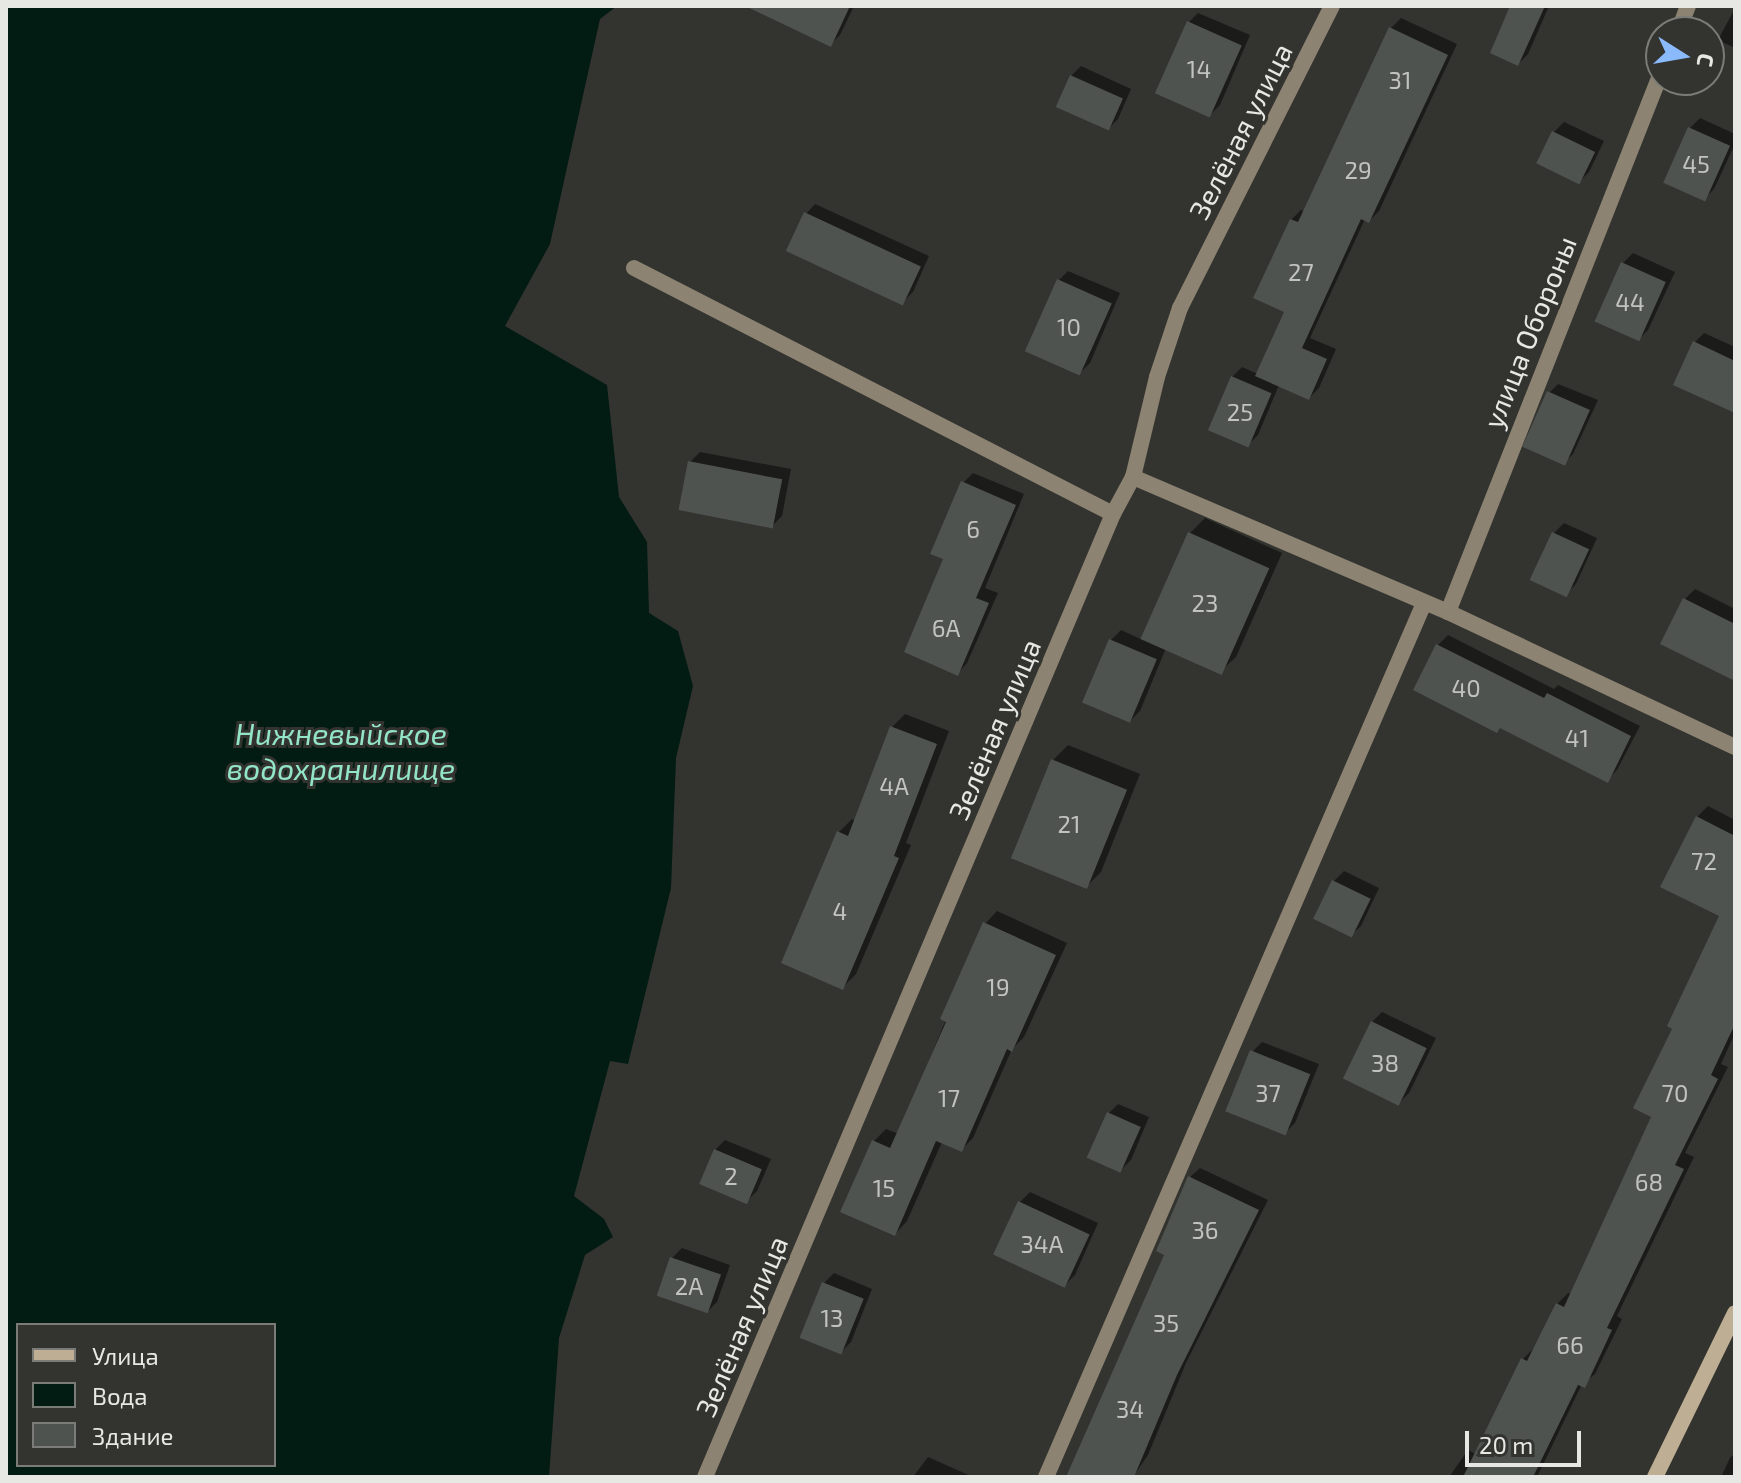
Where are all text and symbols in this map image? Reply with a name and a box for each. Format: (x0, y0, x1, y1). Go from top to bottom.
north arrow (1645, 16, 1725, 96)
street label: Зелёная улица (1181, 37, 1299, 225)
text: С (1693, 51, 1721, 69)
house number: 14 (1187, 55, 1211, 83)
house number: 31 (1389, 66, 1411, 94)
house number: 45 (1682, 150, 1710, 178)
house number: 29 (1344, 156, 1372, 184)
street label: улица Обороны (1475, 231, 1583, 433)
house number: 27 (1288, 258, 1314, 286)
house number: 44 (1615, 288, 1645, 316)
house number: 10 (1057, 313, 1081, 341)
house number: 25 (1227, 398, 1253, 426)
house number: 6 (966, 515, 980, 543)
house number: 23 (1192, 589, 1218, 617)
house number: 6А (932, 614, 960, 642)
street label: Зелёная улица (941, 634, 1047, 824)
house number: 40 (1451, 674, 1481, 702)
water label: Нижневыйское водохранилище (227, 715, 455, 786)
house number: 41 (1565, 724, 1589, 752)
house number: 4А (879, 772, 909, 800)
house number: 21 (1057, 810, 1081, 838)
house number: 72 (1691, 847, 1717, 875)
house number: 4 (833, 897, 847, 925)
house number: 19 (986, 973, 1010, 1001)
house number: 38 (1371, 1049, 1399, 1077)
house number: 37 (1255, 1079, 1281, 1107)
house number: 70 (1662, 1079, 1688, 1107)
house number: 17 (938, 1084, 960, 1112)
house number: 2 (724, 1162, 738, 1190)
house number: 68 (1635, 1168, 1663, 1196)
house number: 15 (873, 1174, 895, 1202)
house number: 36 (1191, 1216, 1219, 1244)
house number: 34А (1020, 1230, 1064, 1258)
street label: Зелёная улица (688, 1231, 794, 1421)
house number: 2А (675, 1272, 703, 1300)
house number: 13 (821, 1304, 843, 1332)
house number: 35 (1153, 1309, 1179, 1337)
legend (16, 1323, 276, 1467)
house number: 66 (1556, 1331, 1584, 1359)
text: Улица (92, 1341, 159, 1370)
text: Вода (92, 1381, 148, 1410)
house number: 34 (1116, 1395, 1144, 1423)
scale bar (1469, 1415, 1585, 1465)
text: Здание (92, 1421, 174, 1450)
text: 20 m (1479, 1430, 1533, 1459)

